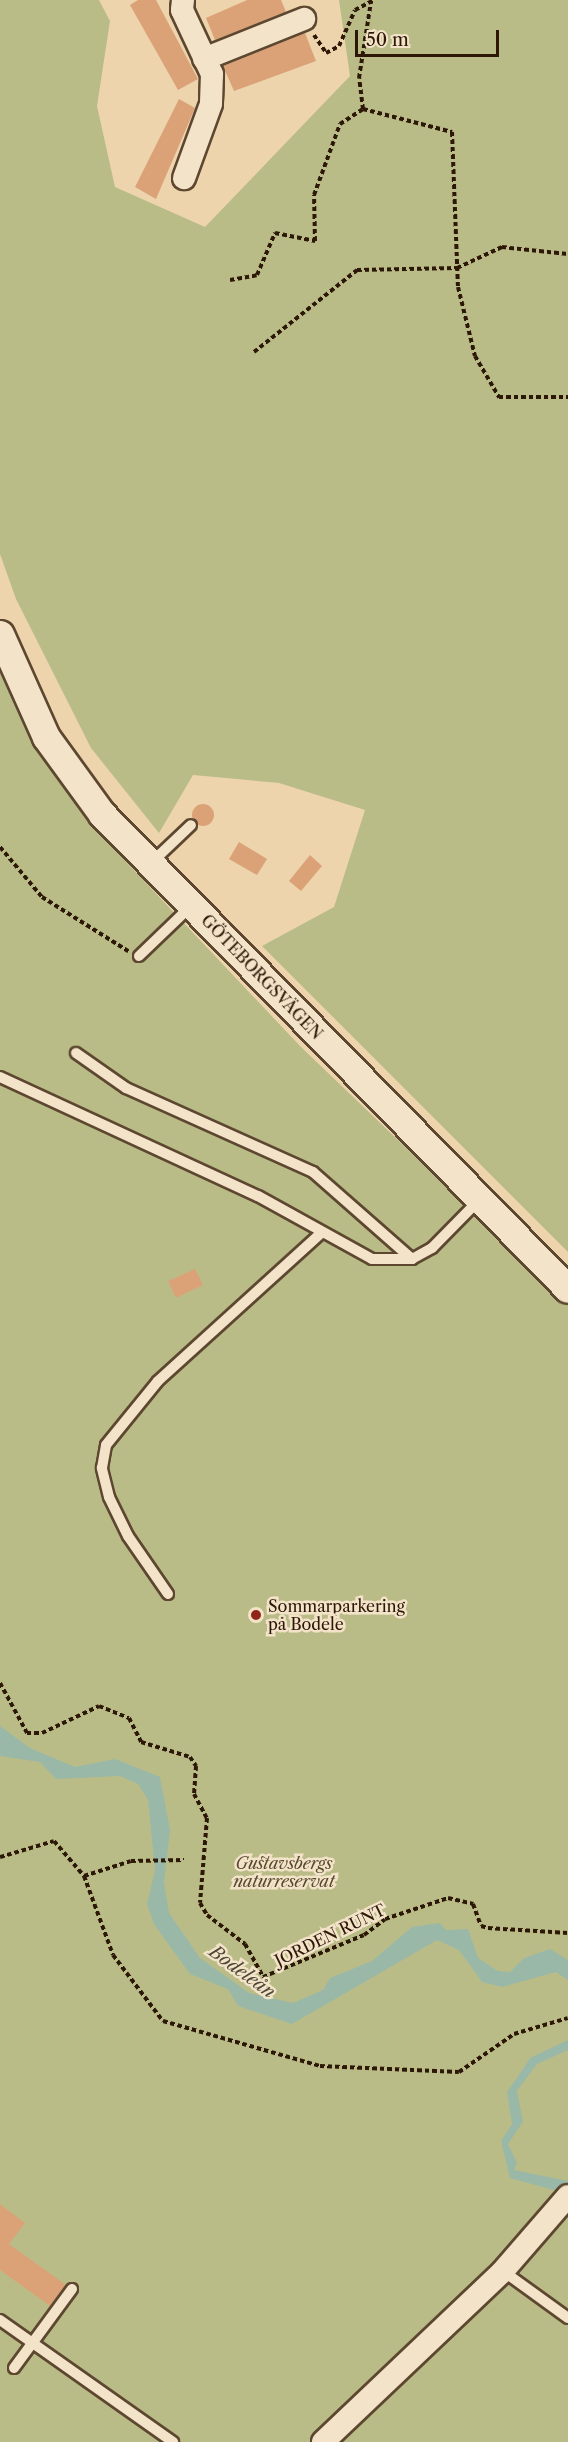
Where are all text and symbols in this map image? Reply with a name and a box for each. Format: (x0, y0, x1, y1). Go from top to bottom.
scale bar (358, 18, 502, 56)
text: 50 m (366, 29, 409, 51)
street label: GÖTEBORGSVÄGEN (197, 911, 327, 1043)
place label: Sommarparkering på Bodele (268, 1596, 405, 1634)
marker: Sommarparkering på Bodele (249, 1608, 263, 1622)
park label: Gustavsbergs naturreservat (233, 1853, 335, 1891)
street label: JORDEN RUNT (271, 1900, 389, 1970)
water label: Bodeleån (205, 1941, 279, 2003)

